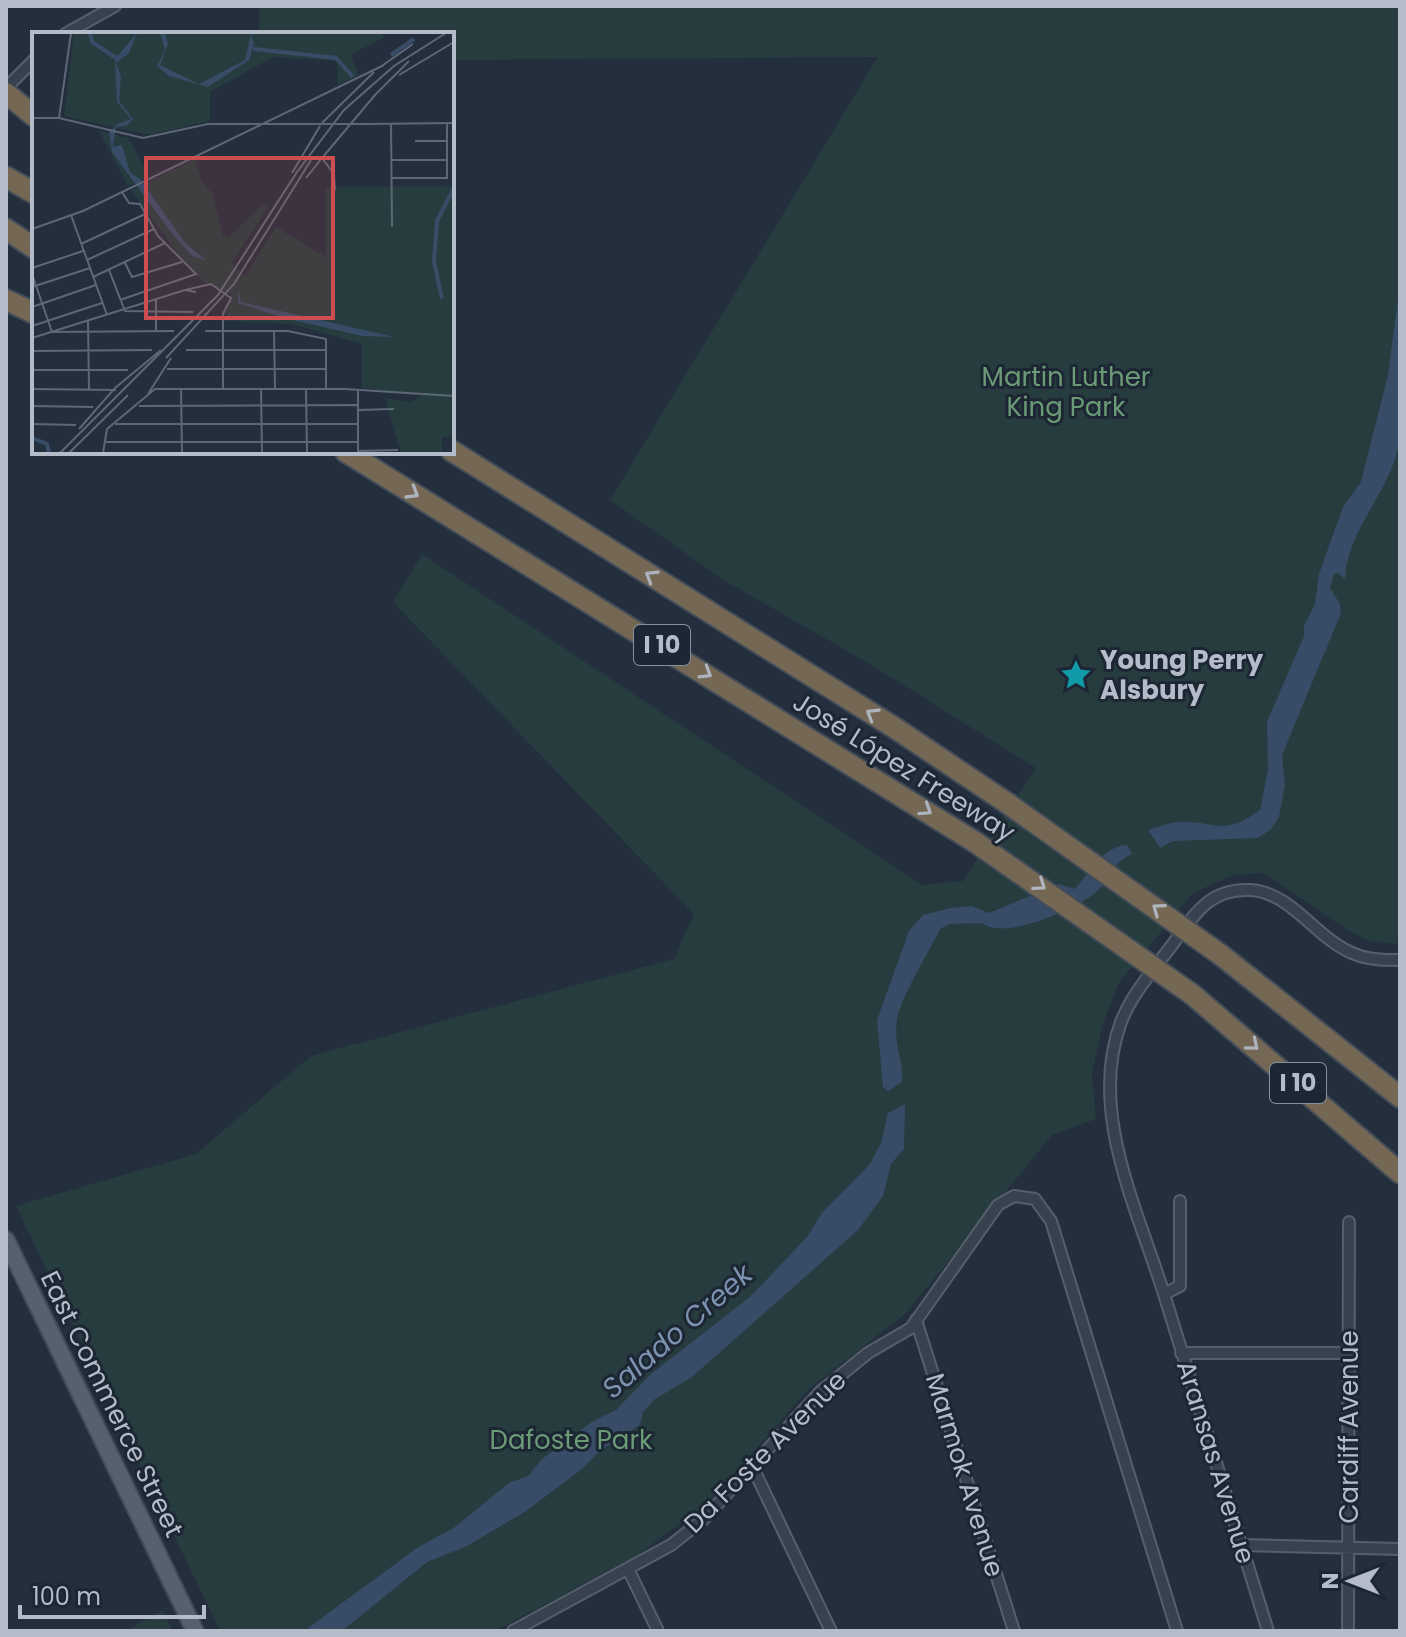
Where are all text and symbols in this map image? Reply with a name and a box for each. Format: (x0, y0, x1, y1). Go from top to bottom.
inset map (32, 32, 454, 454)
park label: Martin Luther King Park (982, 359, 1150, 425)
one-way arrow (404, 483, 419, 498)
one-way arrow (645, 571, 660, 586)
road number: I 10 (634, 625, 690, 665)
place label: Young Perry Alsbury (1100, 642, 1264, 708)
place icon: Young Perry Alsbury (1059, 658, 1093, 692)
one-way arrow (697, 663, 712, 678)
street label: José López Freeway (786, 684, 1022, 850)
one-way arrow (866, 708, 881, 723)
one-way arrow (917, 801, 932, 816)
one-way arrow (1032, 875, 1046, 890)
one-way arrow (1152, 904, 1167, 918)
one-way arrow (1244, 1035, 1259, 1050)
road number: I 10 (1270, 1063, 1326, 1103)
water label: Salado Creek (594, 1254, 762, 1408)
street label: East Commerce Street (32, 1265, 192, 1543)
street label: Cardiff Avenue (1331, 1331, 1367, 1524)
street label: Aransas Avenue (1168, 1356, 1264, 1568)
street label: Da Foste Avenue (676, 1363, 854, 1541)
street label: Marmok Avenue (917, 1369, 1013, 1581)
park label: Dafoste Park (490, 1422, 653, 1458)
north arrow (1310, 1541, 1390, 1621)
scale bar (20, 1569, 204, 1619)
text: N (1315, 1573, 1346, 1589)
text: 100 m (32, 1580, 101, 1613)

